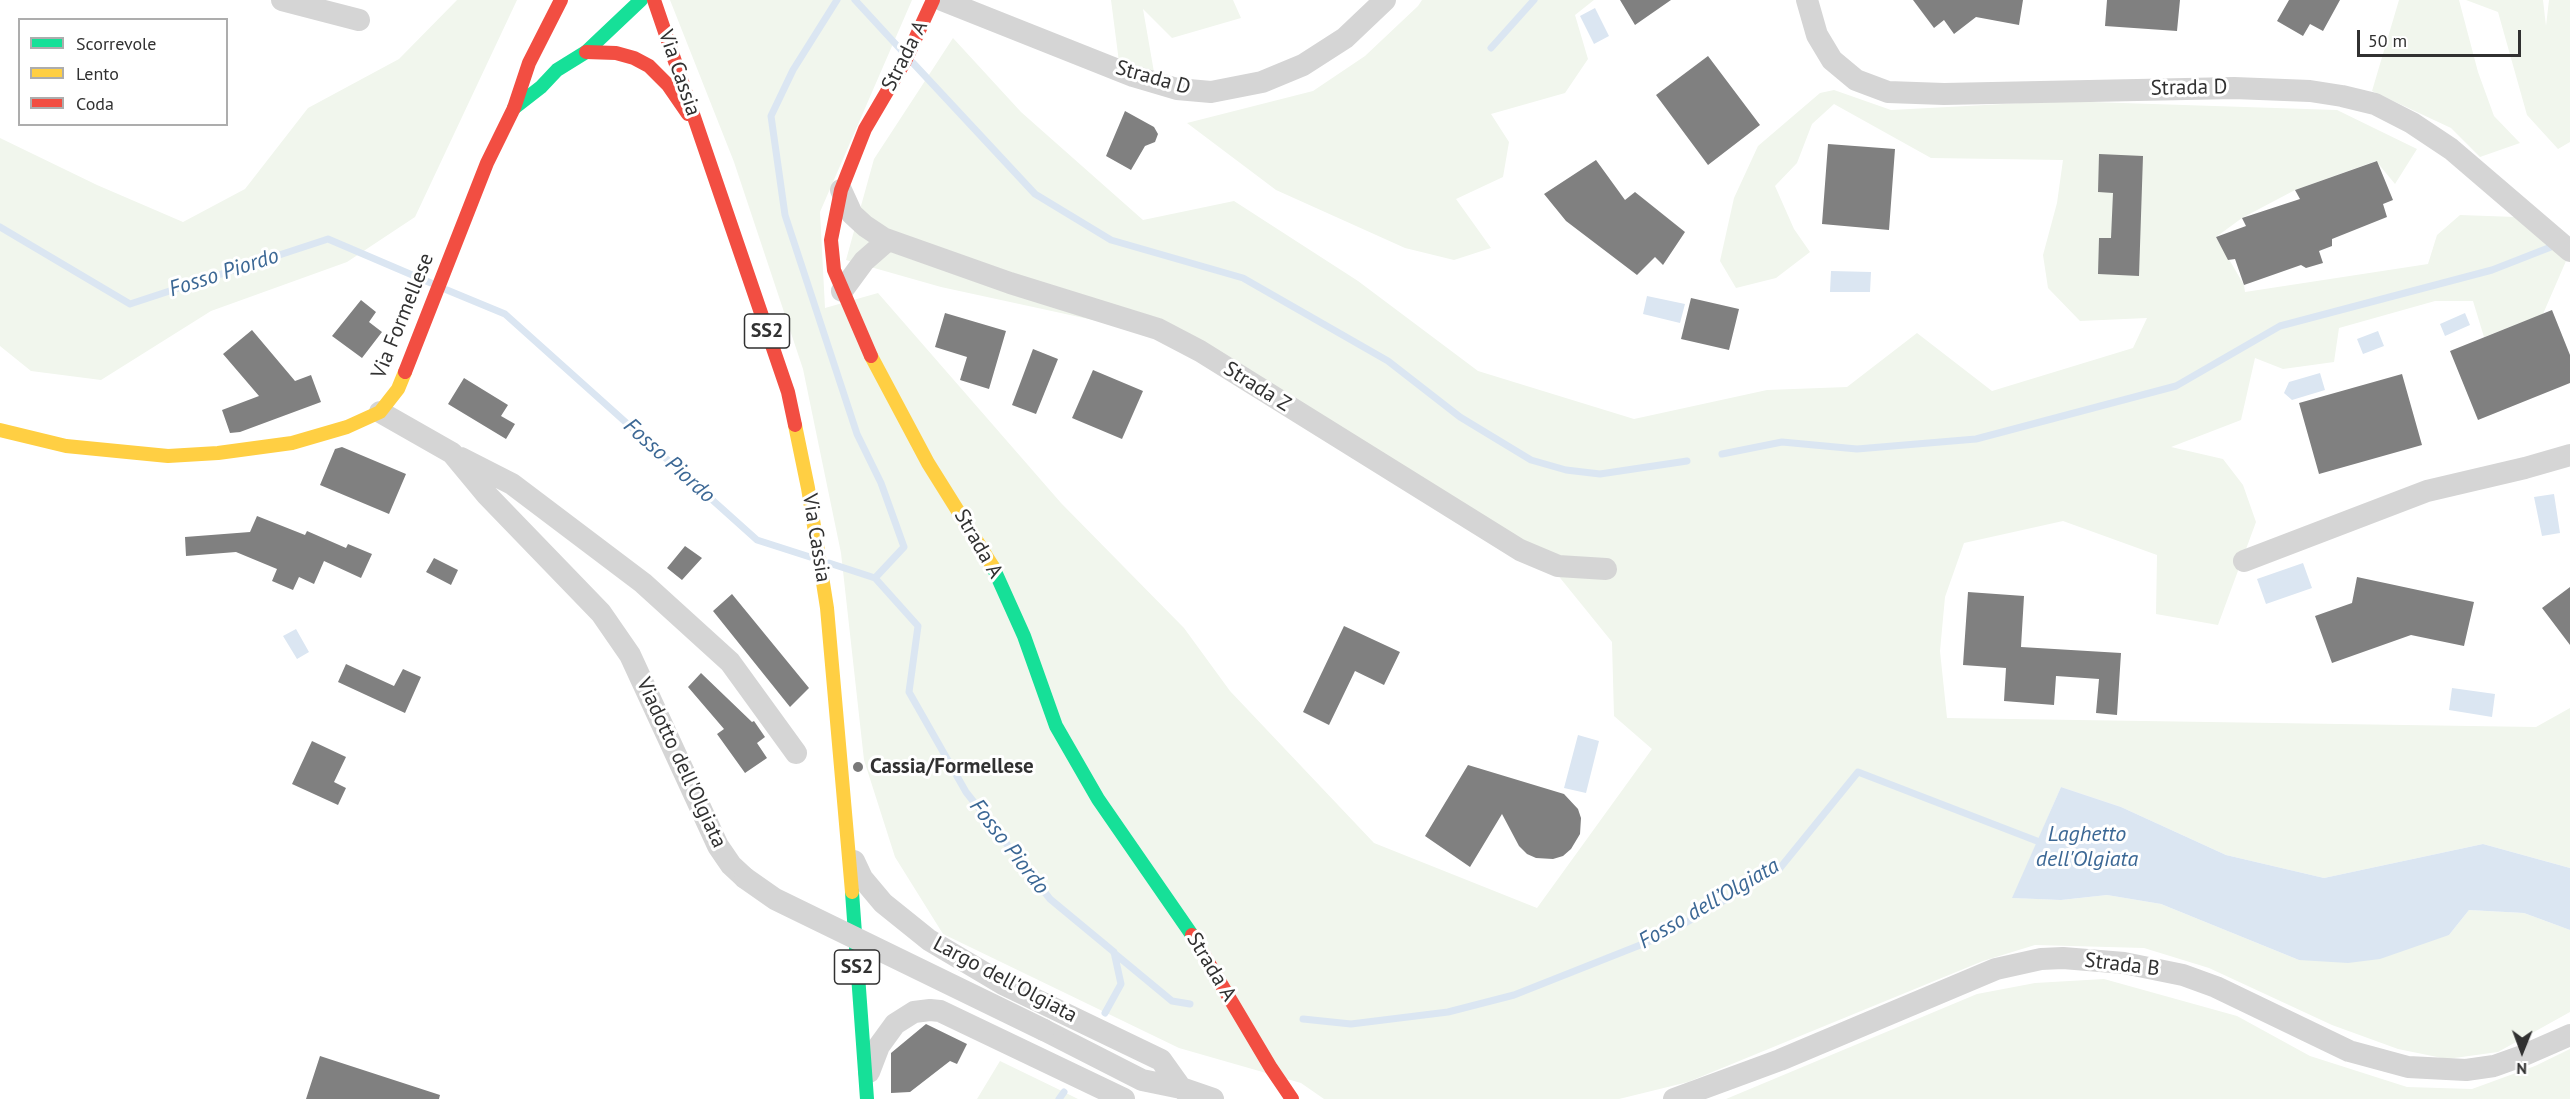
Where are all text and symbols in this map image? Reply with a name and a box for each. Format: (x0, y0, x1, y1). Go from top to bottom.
street label: Strada A (877, 17, 933, 95)
legend (18, 18, 228, 126)
scale bar (2360, 18, 2524, 56)
street label: Via Cassia (653, 27, 705, 119)
text: 50 m (2368, 29, 2407, 52)
text: Scorrevole (76, 32, 156, 55)
street label: Strada D (1113, 55, 1193, 101)
text: Lento (76, 62, 119, 85)
street label: Strada D (2150, 75, 2228, 101)
text: Coda (76, 92, 114, 115)
water label: Fosso Piordo (166, 243, 282, 303)
street label: Via Formellese (366, 250, 440, 382)
road number: SS2 (744, 314, 789, 348)
street label: Strada Z (1219, 357, 1295, 417)
water label: Fosso Piordo (618, 413, 720, 509)
street label: Via Cassia (797, 492, 835, 584)
street label: Strada A (948, 505, 1008, 583)
street label: Viadotto dell'Olgiata (631, 674, 731, 852)
place label: Cassia/Formellese (870, 754, 1034, 780)
marker: Cassia/Formellese (851, 760, 865, 774)
water label: Fosso Piordo (964, 794, 1054, 900)
water label: Laghetto dell'Olgiata (2036, 822, 2138, 873)
water label: Fosso dell’Olgiata (1634, 853, 1784, 955)
street label: Strada A (1181, 928, 1241, 1006)
street label: Largo dell'Olgiata (929, 931, 1081, 1029)
street label: Strada B (2083, 948, 2161, 982)
road number: SS2 (834, 950, 880, 984)
north arrow (2492, 1021, 2552, 1081)
text: N (2516, 1059, 2527, 1079)

